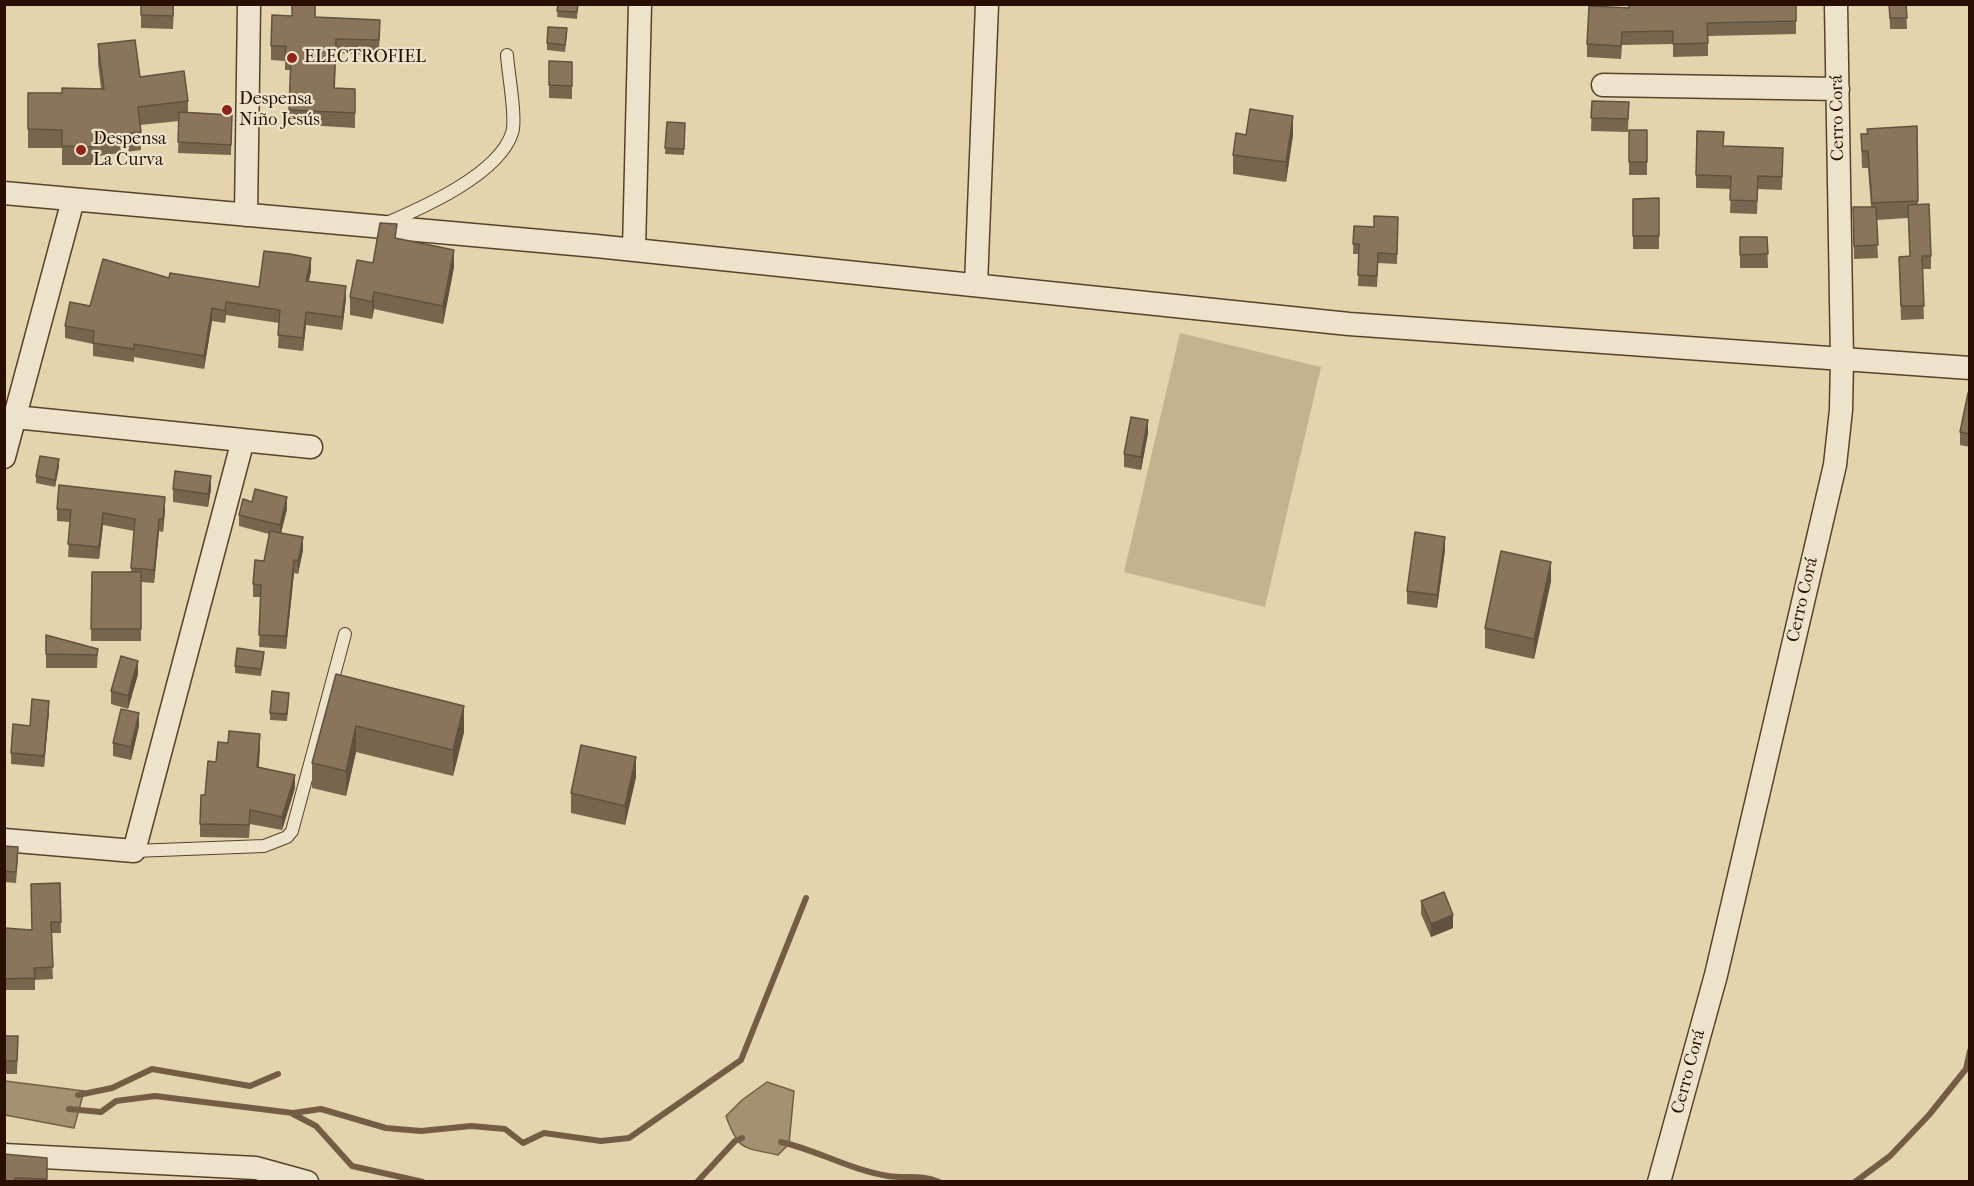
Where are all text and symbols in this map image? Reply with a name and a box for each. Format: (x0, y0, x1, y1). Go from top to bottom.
place label: ELECTROFIEL (304, 47, 426, 69)
marker: ELECTROFIEL (285, 51, 299, 65)
street label: Cerro Corá (1826, 75, 1850, 161)
place label: Despensa Niño Jesús (239, 89, 320, 132)
marker: Despensa Niño Jesús (220, 103, 234, 117)
place label: Despensa La Curva (93, 129, 166, 172)
marker: Despensa La Curva (74, 143, 88, 157)
street label: Cerro Corá (1783, 556, 1823, 644)
street label: Cerro Corá (1667, 1028, 1711, 1116)

